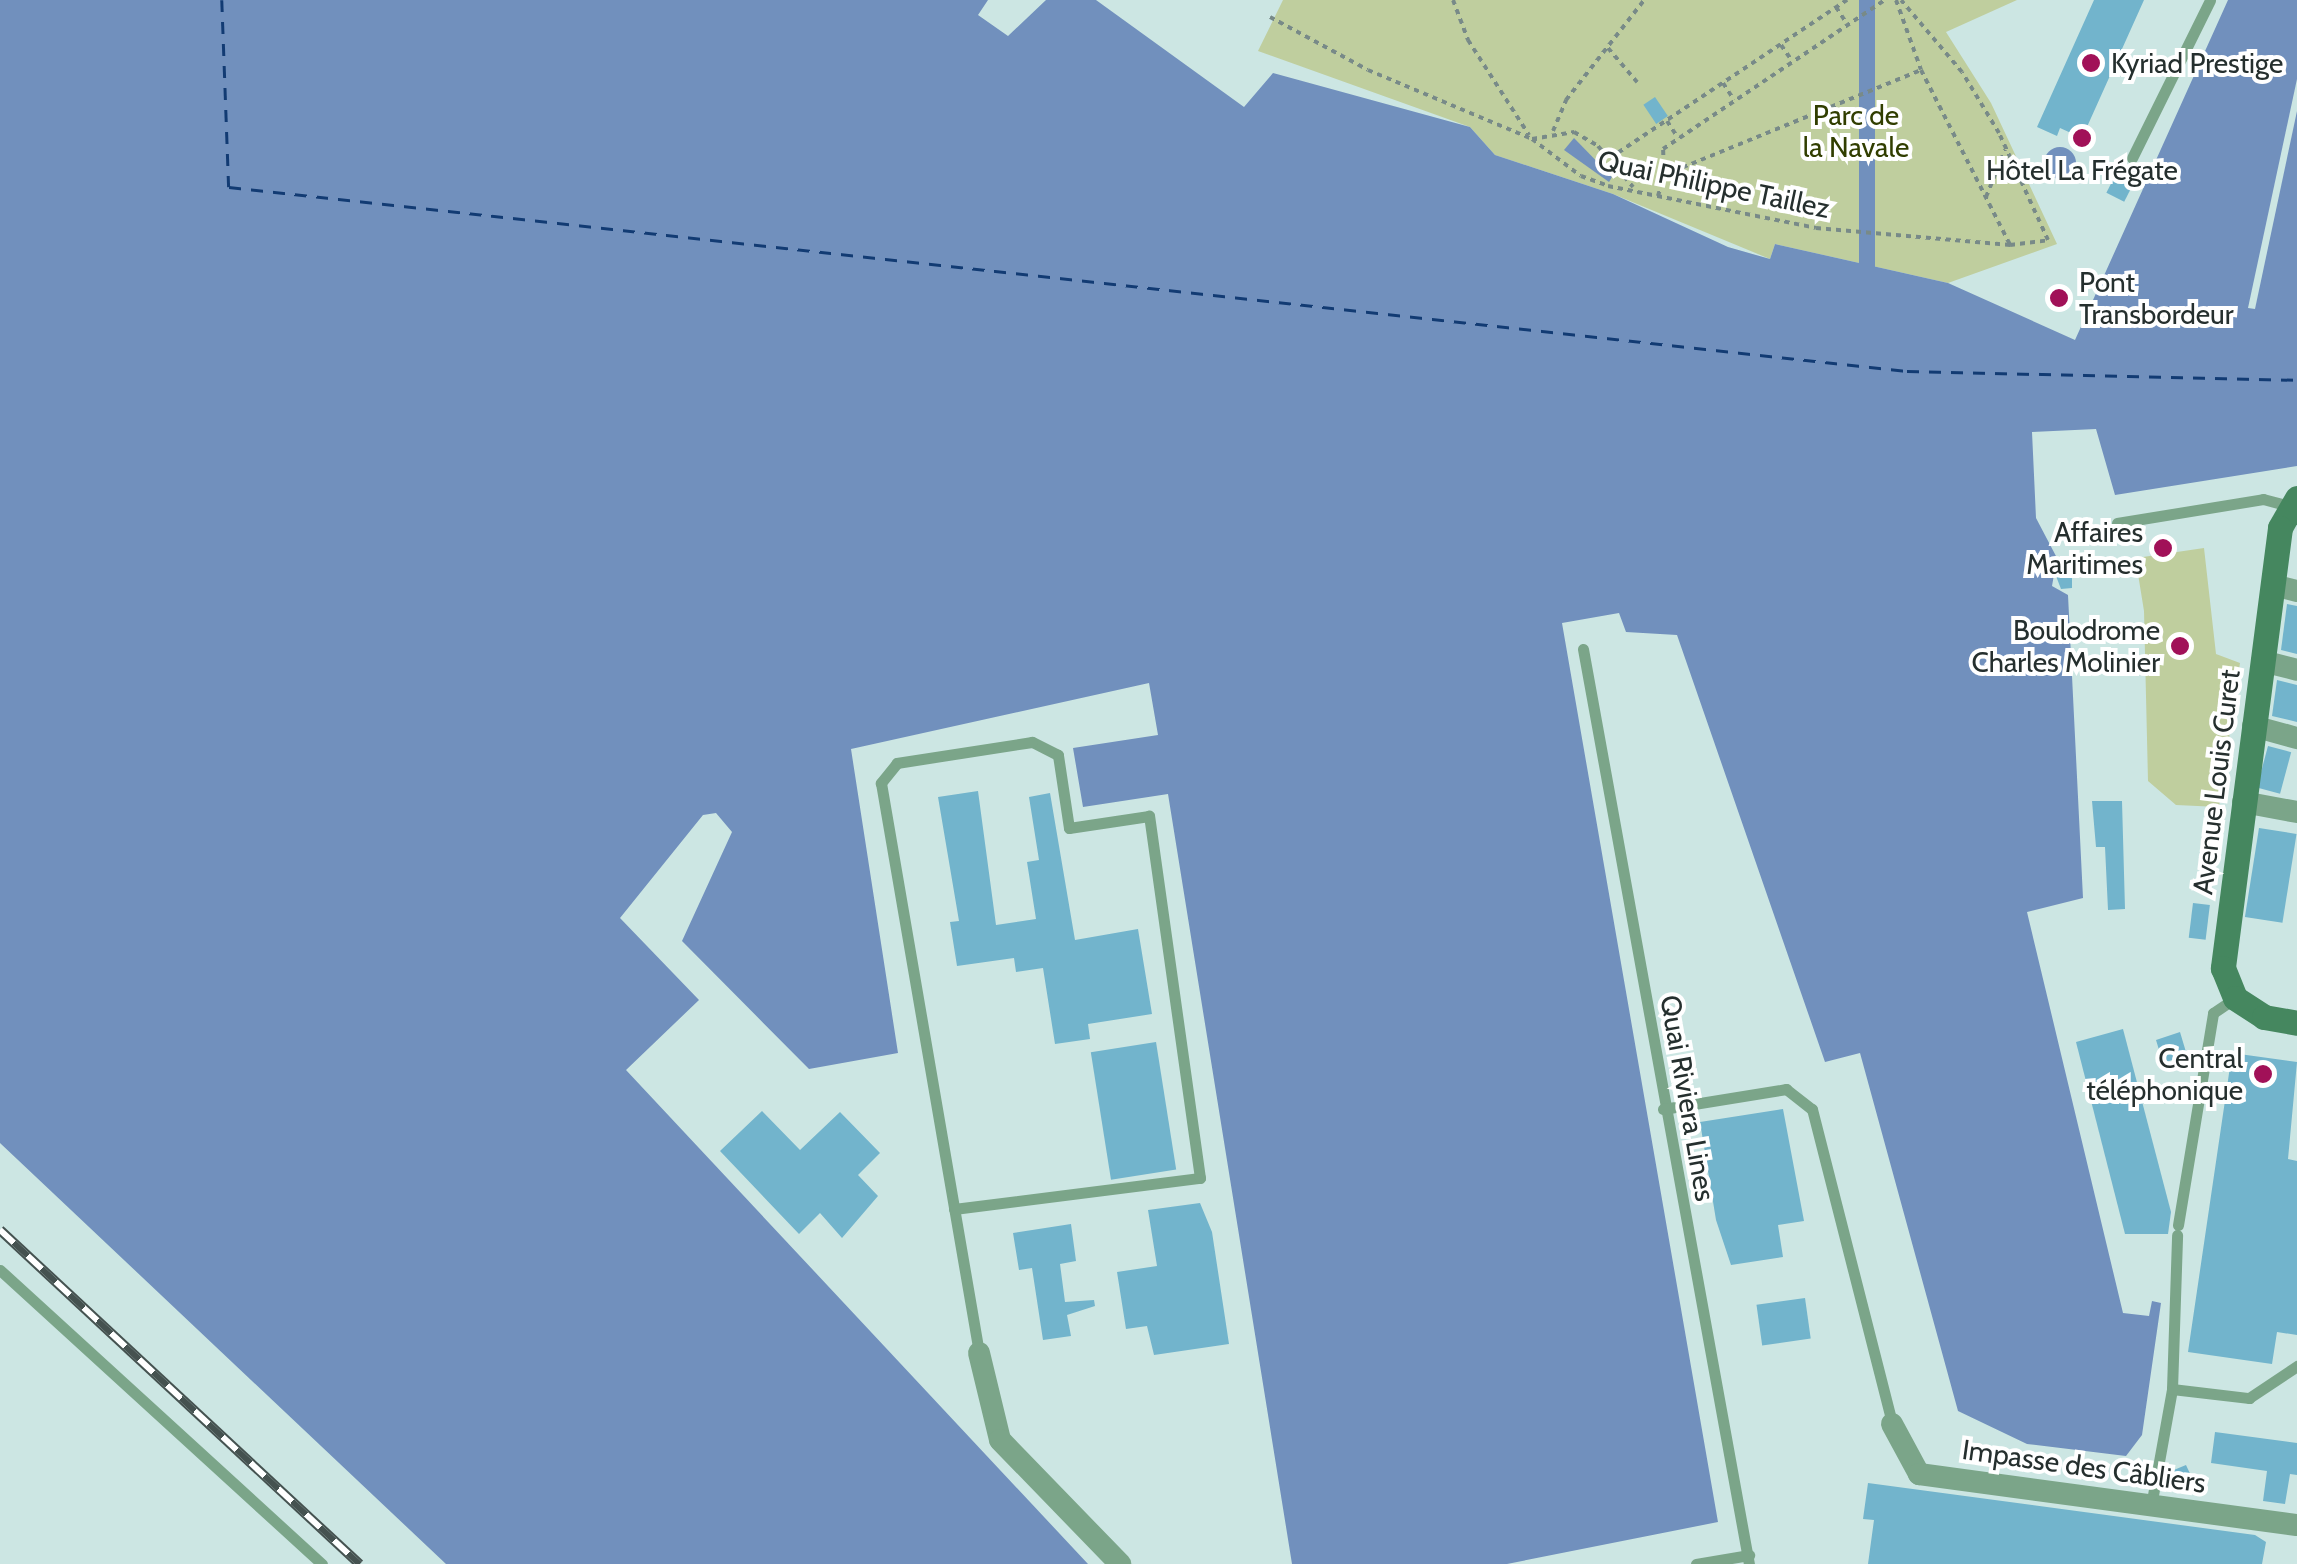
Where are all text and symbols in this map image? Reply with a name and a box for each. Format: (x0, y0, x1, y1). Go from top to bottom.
place label: Kyriad Prestige (2111, 46, 2283, 80)
marker: Kyriad Prestige (2080, 52, 2102, 74)
park label: Parc de la Navale (1803, 98, 1909, 164)
marker: Hôtel La Frégate (2071, 127, 2093, 149)
street label: Quai Philippe Taillez (1595, 143, 1833, 225)
place label: Hôtel La Frégate (1986, 153, 2178, 187)
place label: Pont Transbordeur (2079, 265, 2234, 331)
marker: Pont Transbordeur (2048, 287, 2070, 309)
place label: Affaires Maritimes (2026, 515, 2143, 581)
marker: Affaires Maritimes (2152, 537, 2174, 559)
place label: Boulodrome Charles Molinier (1971, 613, 2160, 679)
marker: Boulodrome Charles Molinier (2169, 635, 2191, 657)
street label: Avenue Louis Curet (2186, 668, 2246, 896)
street label: Quai Riviera Lines (1653, 992, 1723, 1204)
place label: Central téléphonique (2086, 1041, 2243, 1107)
marker: Central téléphonique (2252, 1063, 2274, 1085)
street label: Impasse des Câbliers (1960, 1432, 2208, 1500)

